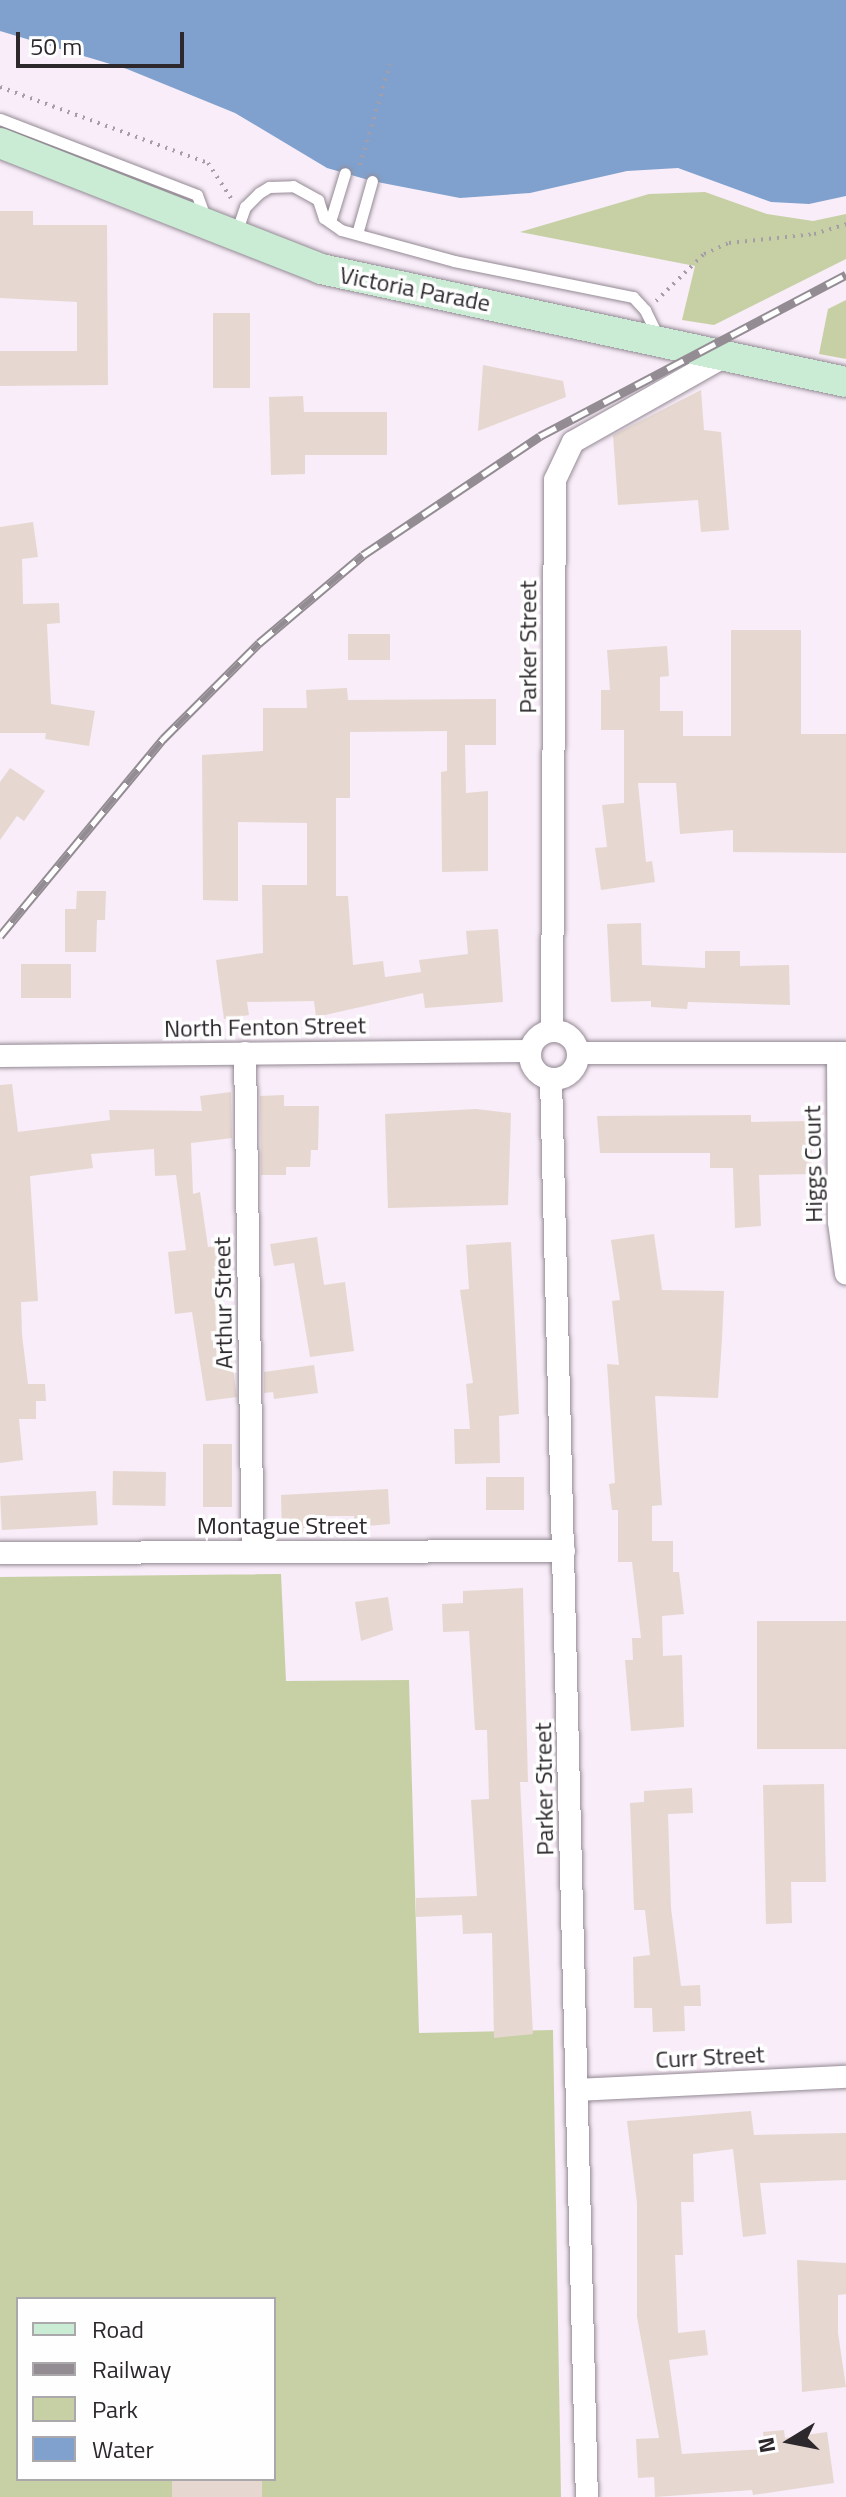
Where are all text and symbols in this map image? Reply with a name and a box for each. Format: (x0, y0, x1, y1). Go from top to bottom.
scale bar (20, 16, 188, 66)
text: 50 m (30, 28, 82, 64)
street label: Victoria Parade (337, 260, 493, 318)
street label: Parker Street (514, 580, 542, 714)
street label: North Fenton Street (164, 1011, 366, 1043)
street label: Higgs Court (798, 1105, 828, 1223)
street label: Arthur Street (207, 1237, 239, 1369)
street label: Montague Street (197, 1512, 367, 1540)
street label: Parker Street (528, 1722, 560, 1856)
street label: Curr Street (655, 2040, 765, 2074)
legend (16, 2297, 276, 2481)
text: Road (92, 2311, 144, 2347)
text: Railway (92, 2351, 171, 2387)
text: Park (92, 2391, 138, 2427)
north arrow (750, 2401, 830, 2481)
text: Water (92, 2431, 154, 2467)
text: N (748, 2435, 784, 2456)

